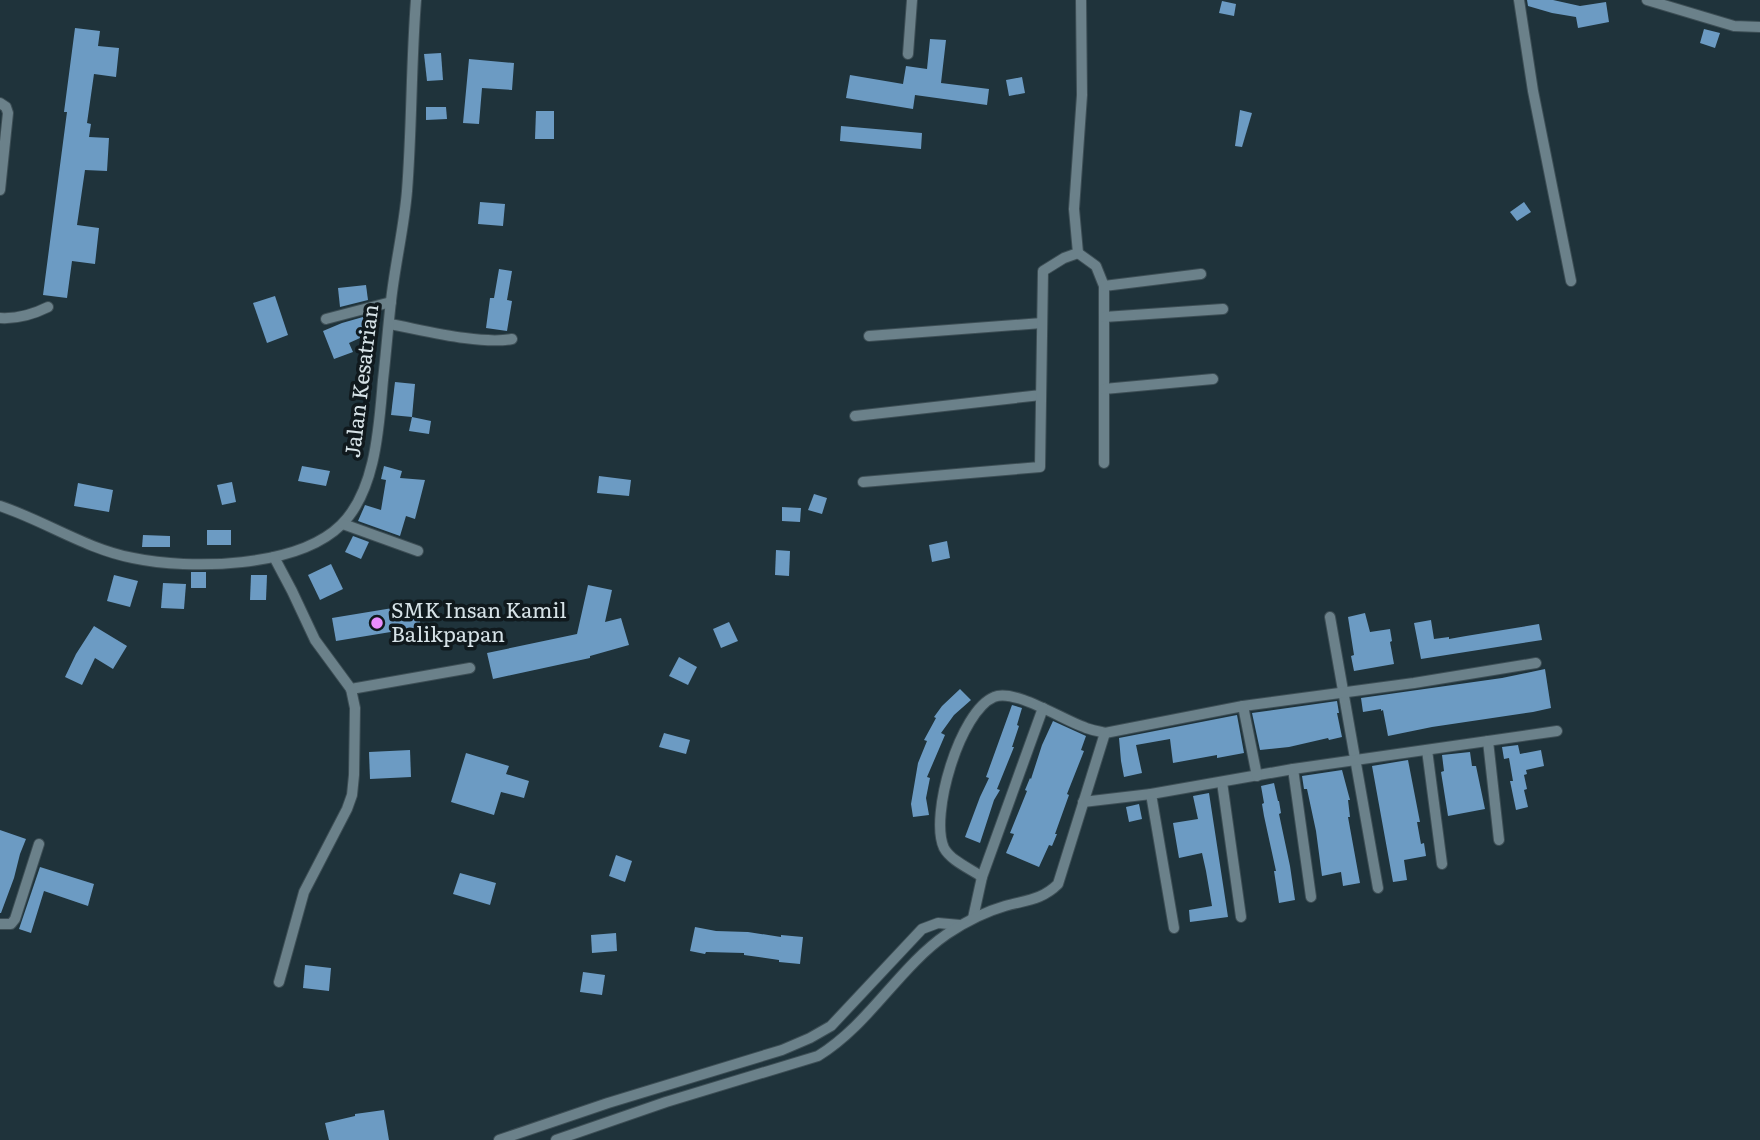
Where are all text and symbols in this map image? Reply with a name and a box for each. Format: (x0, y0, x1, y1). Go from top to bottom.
street label: Jalan Kesatrian (335, 302, 384, 459)
place label: SMK Insan Kamil Balikpapan (391, 593, 566, 648)
marker: SMK Insan Kamil Balikpapan (369, 615, 385, 631)

